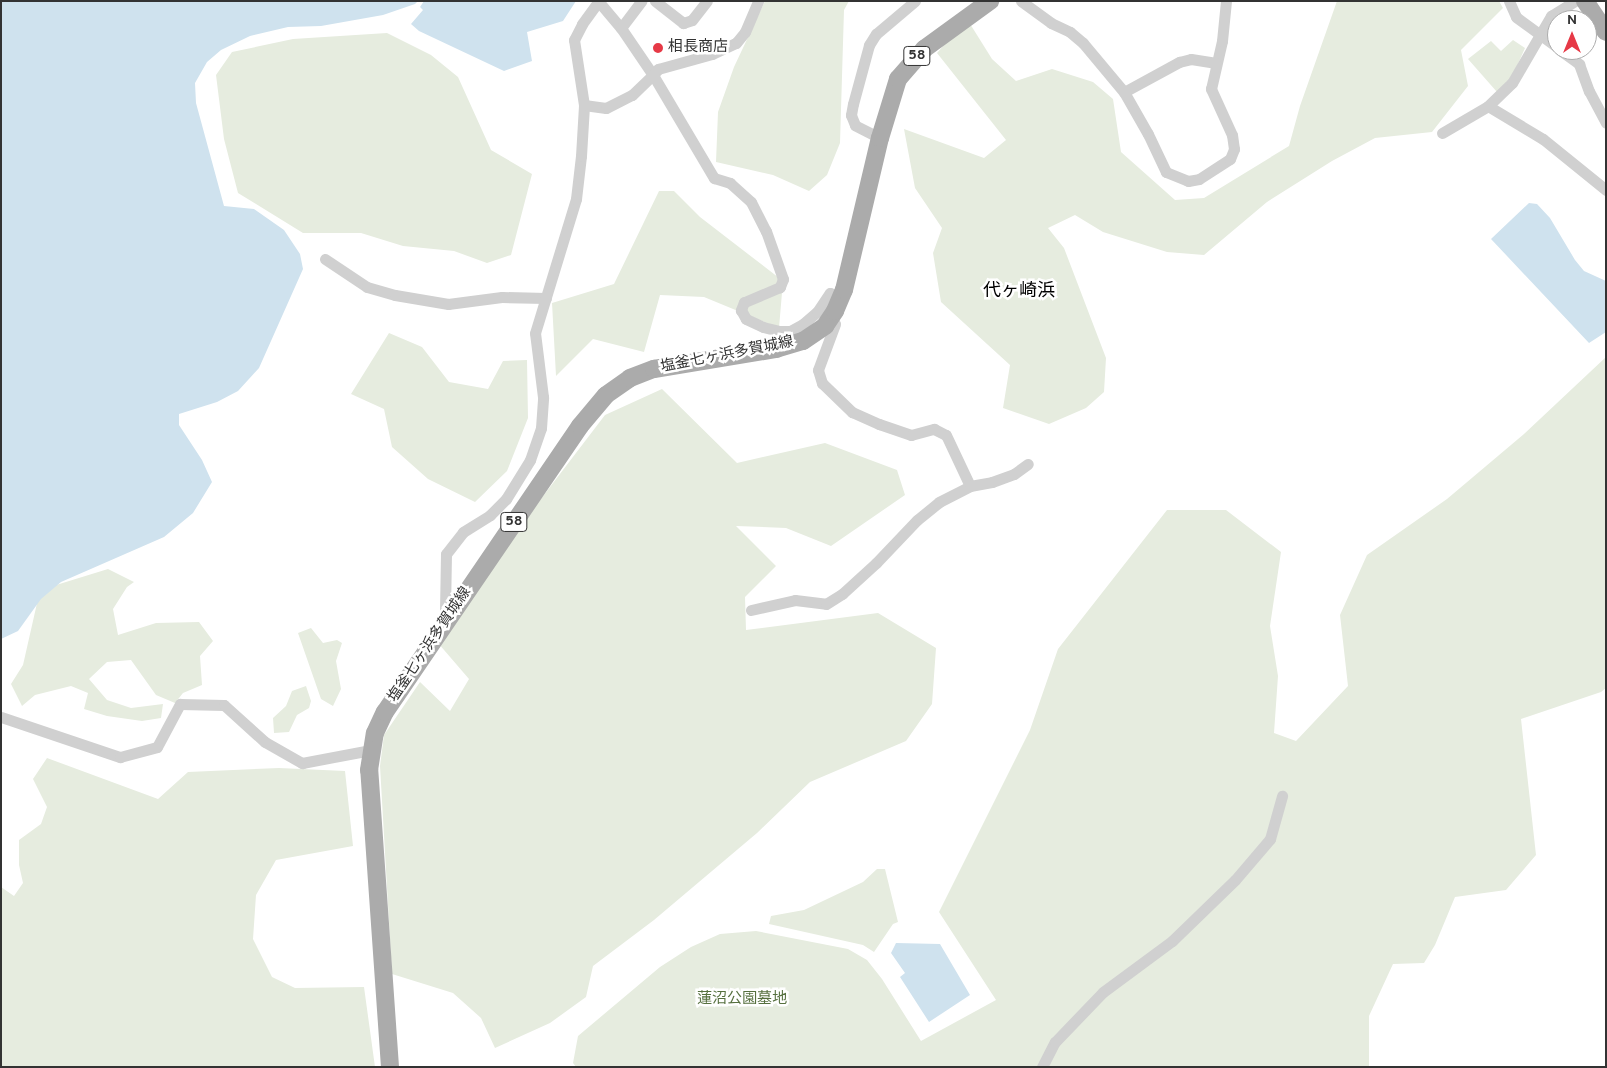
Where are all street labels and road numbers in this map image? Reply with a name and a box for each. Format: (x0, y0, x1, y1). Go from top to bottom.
road number: 58 (903, 44, 931, 68)
street label: 塩釜七ヶ浜多賀城線 (659, 333, 795, 377)
road number: 58 (500, 511, 528, 534)
street label: 塩釜七ヶ浜多賀城線 (385, 584, 475, 706)

